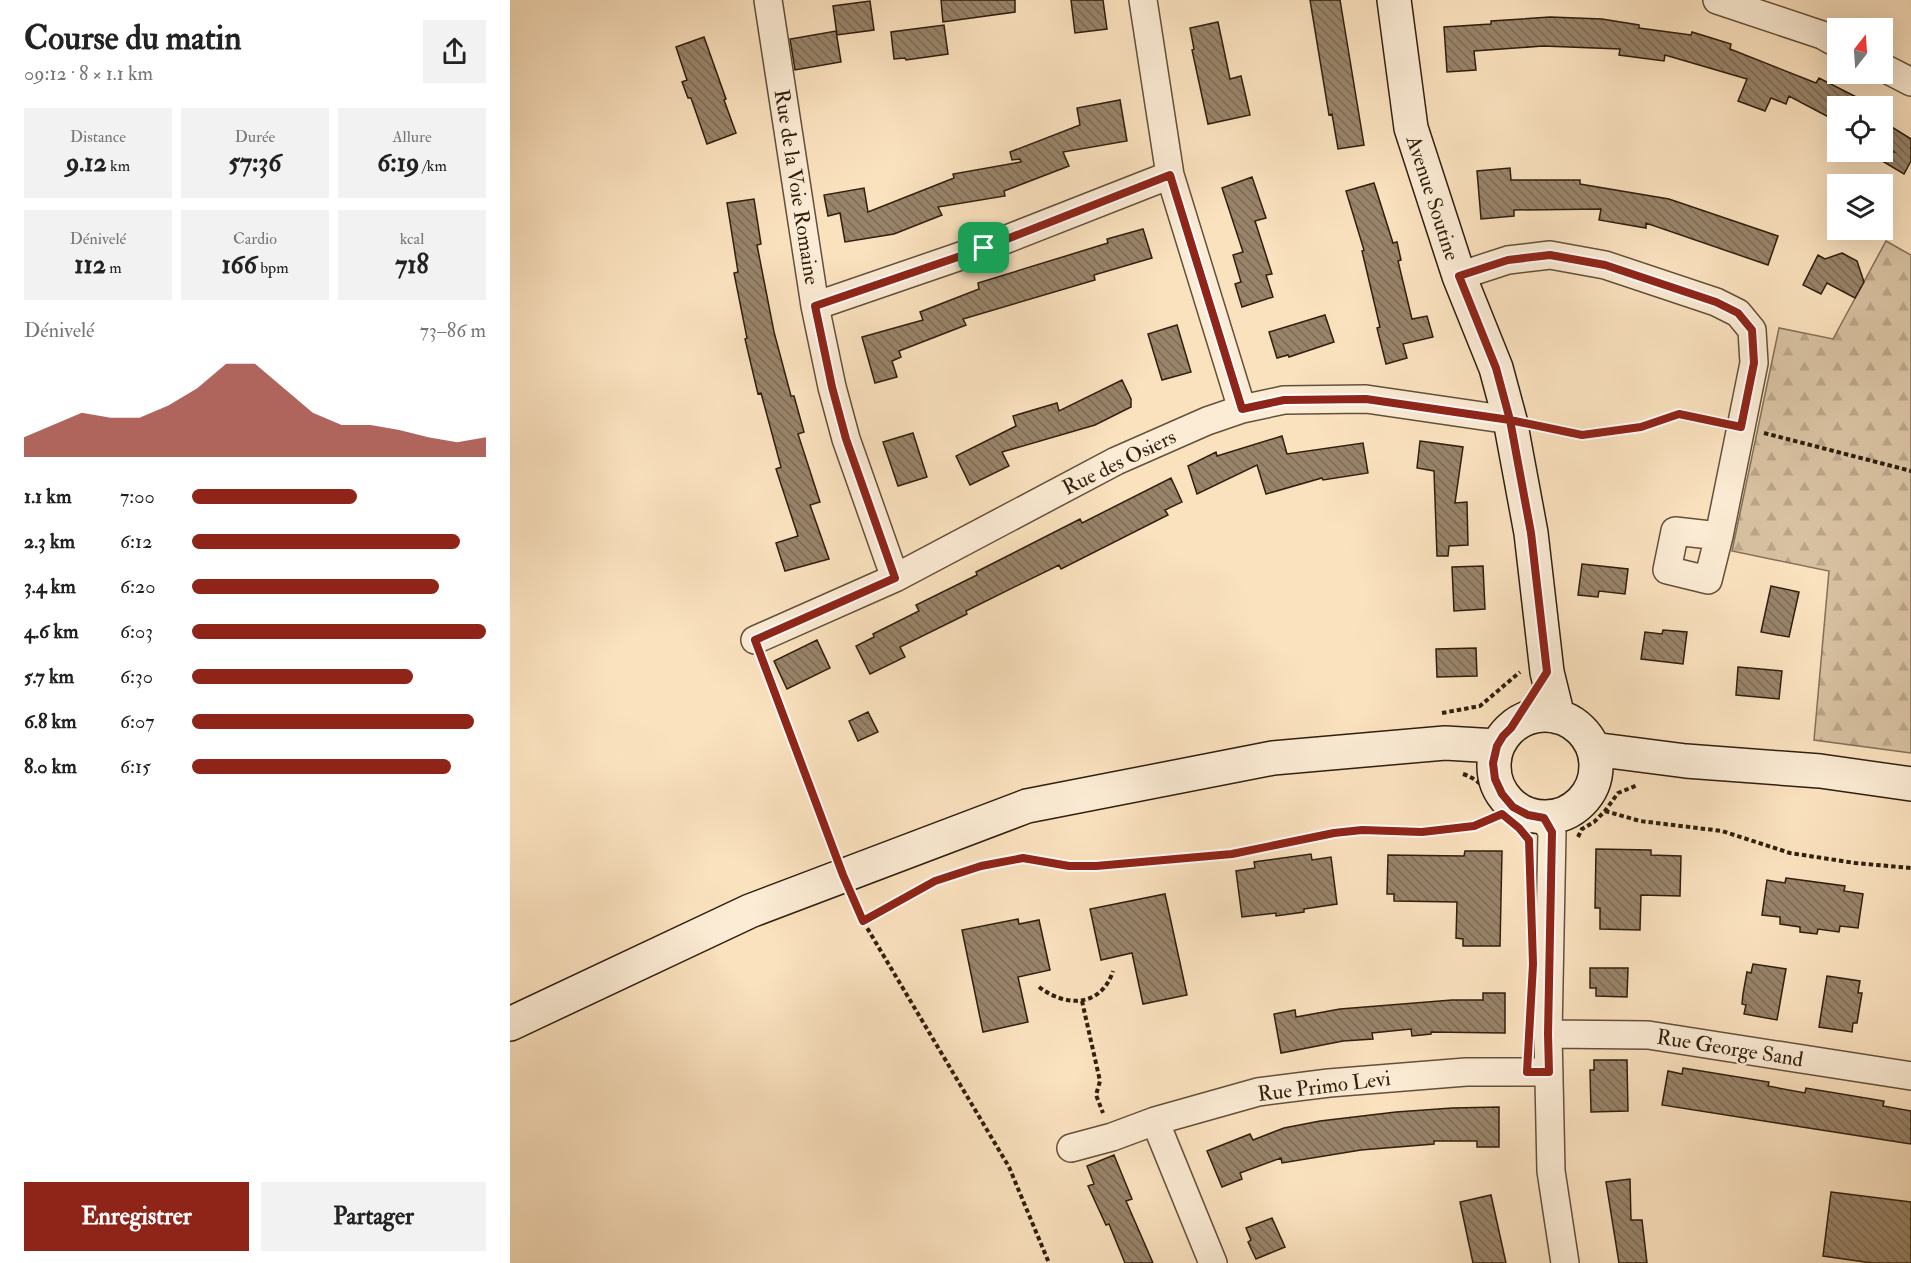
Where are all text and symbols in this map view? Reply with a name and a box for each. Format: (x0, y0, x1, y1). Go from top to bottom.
text: Course du matin (24, 18, 241, 59)
north arrow (1827, 18, 1893, 84)
map controls (1827, 18, 1893, 240)
button: share (423, 20, 486, 83)
text: 09:12 · 8 × 1.1 km (24, 61, 153, 86)
street label: Rue de la Voie Romaine (768, 87, 825, 287)
button: locate (1827, 96, 1893, 162)
text: Distance (70, 127, 126, 147)
text: Durée (235, 127, 275, 147)
text: Allure (392, 127, 432, 147)
street label: Avenue Soutine (1399, 131, 1465, 264)
text: 9.12 (66, 147, 107, 179)
text: 57:36 (229, 147, 281, 179)
text: 6:19 (377, 147, 419, 179)
text: km (107, 156, 130, 176)
text: /km (419, 156, 447, 176)
button: layers (1827, 174, 1893, 240)
pin (958, 222, 1009, 273)
text: Dénivelé (70, 229, 126, 249)
text: Cardio (233, 229, 277, 249)
text: kcal (400, 229, 424, 249)
icon: arrive (967, 231, 1000, 264)
text: 112 (74, 249, 106, 281)
text: 166 (221, 249, 257, 281)
text: 718 (395, 249, 429, 281)
text: m (106, 258, 122, 278)
text: bpm (257, 258, 289, 278)
text: Dénivelé (24, 318, 94, 343)
text: 73–86 m (420, 318, 486, 343)
street label: Rue des Osiers (1058, 423, 1181, 502)
text: 1.1 km (24, 484, 71, 509)
text: 7:00 (120, 484, 155, 509)
text: 2.3 km (24, 529, 75, 554)
text: 6:12 (120, 529, 152, 554)
text: 3.4 km (24, 574, 76, 599)
text: 6:20 (120, 574, 155, 599)
text: 4.6 km (24, 619, 78, 644)
text: 6:03 (120, 619, 153, 644)
text: 5.7 km (24, 664, 74, 689)
text: 6:30 (120, 664, 153, 689)
text: 6.8 km (24, 709, 77, 734)
text: 6:07 (120, 709, 154, 734)
text: 8.0 km (24, 754, 77, 779)
text: 6:15 (120, 754, 151, 779)
street label: Rue George Sand (1655, 1024, 1806, 1074)
street label: Rue Primo Levi (1256, 1065, 1392, 1108)
button: Enregistrer (24, 1182, 249, 1251)
button: Partager (261, 1182, 486, 1251)

